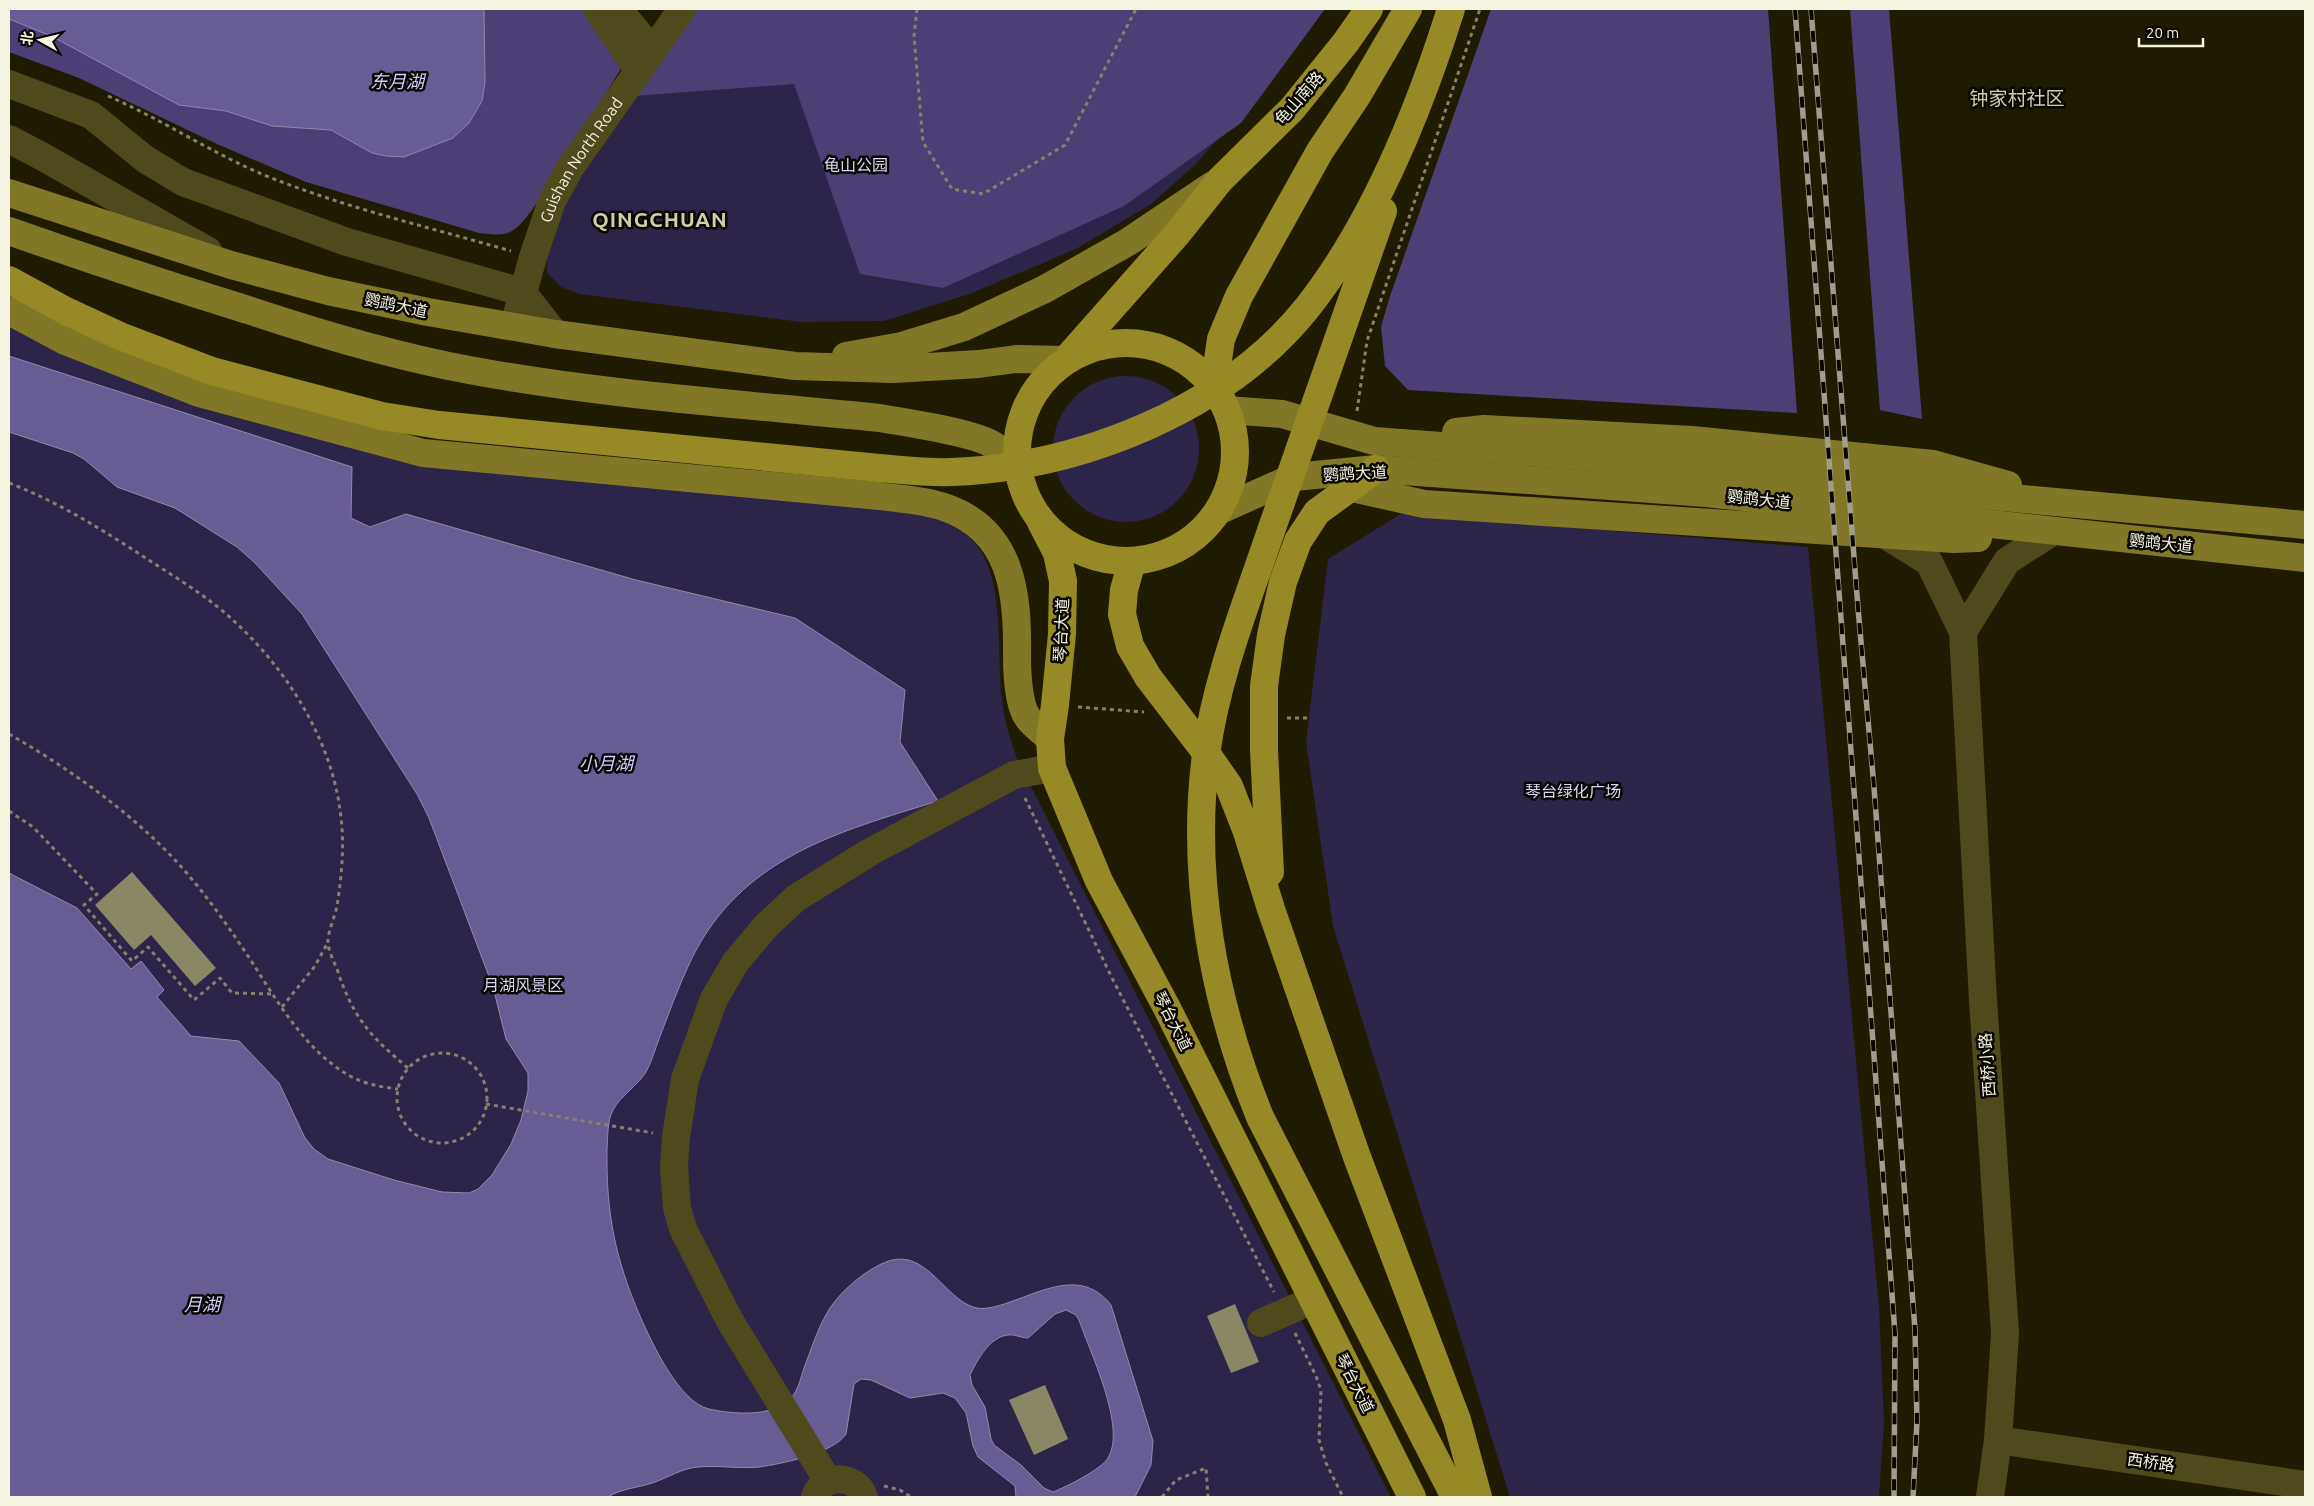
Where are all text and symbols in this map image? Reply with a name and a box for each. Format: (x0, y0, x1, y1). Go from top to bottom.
north arrow (15, 15, 65, 65)
scale bar (2139, 15, 2203, 47)
text: 20 m (2146, 24, 2179, 41)
text: 北 (18, 30, 36, 46)
street label: 龟山南路 (1271, 68, 1327, 128)
water label: 东月湖 (370, 71, 427, 91)
district label: 钟家村社区 (1969, 87, 2065, 109)
street label: Guishan North Road (536, 94, 626, 225)
park label: 龟山公园 (824, 156, 888, 174)
district label: QINGCHUAN (592, 207, 728, 231)
street label: 鹦鹉大道 (363, 290, 429, 320)
street label: 鹦鹉大道 (1323, 462, 1387, 484)
street label: 鹦鹉大道 (1726, 487, 1792, 511)
street label: 鹦鹉大道 (2128, 531, 2194, 555)
street label: 琴台大道 (1050, 598, 1072, 662)
water label: 小月湖 (579, 753, 636, 773)
park label: 琴台绿化广场 (1525, 782, 1621, 800)
park label: 月湖风景区 (483, 976, 563, 994)
street label: 琴台大道 (1150, 988, 1196, 1054)
street label: 西桥小路 (1976, 1032, 1998, 1098)
water label: 月湖 (184, 1294, 223, 1314)
street label: 琴台大道 (1332, 1350, 1378, 1416)
street label: 西桥路 (2126, 1450, 2176, 1474)

